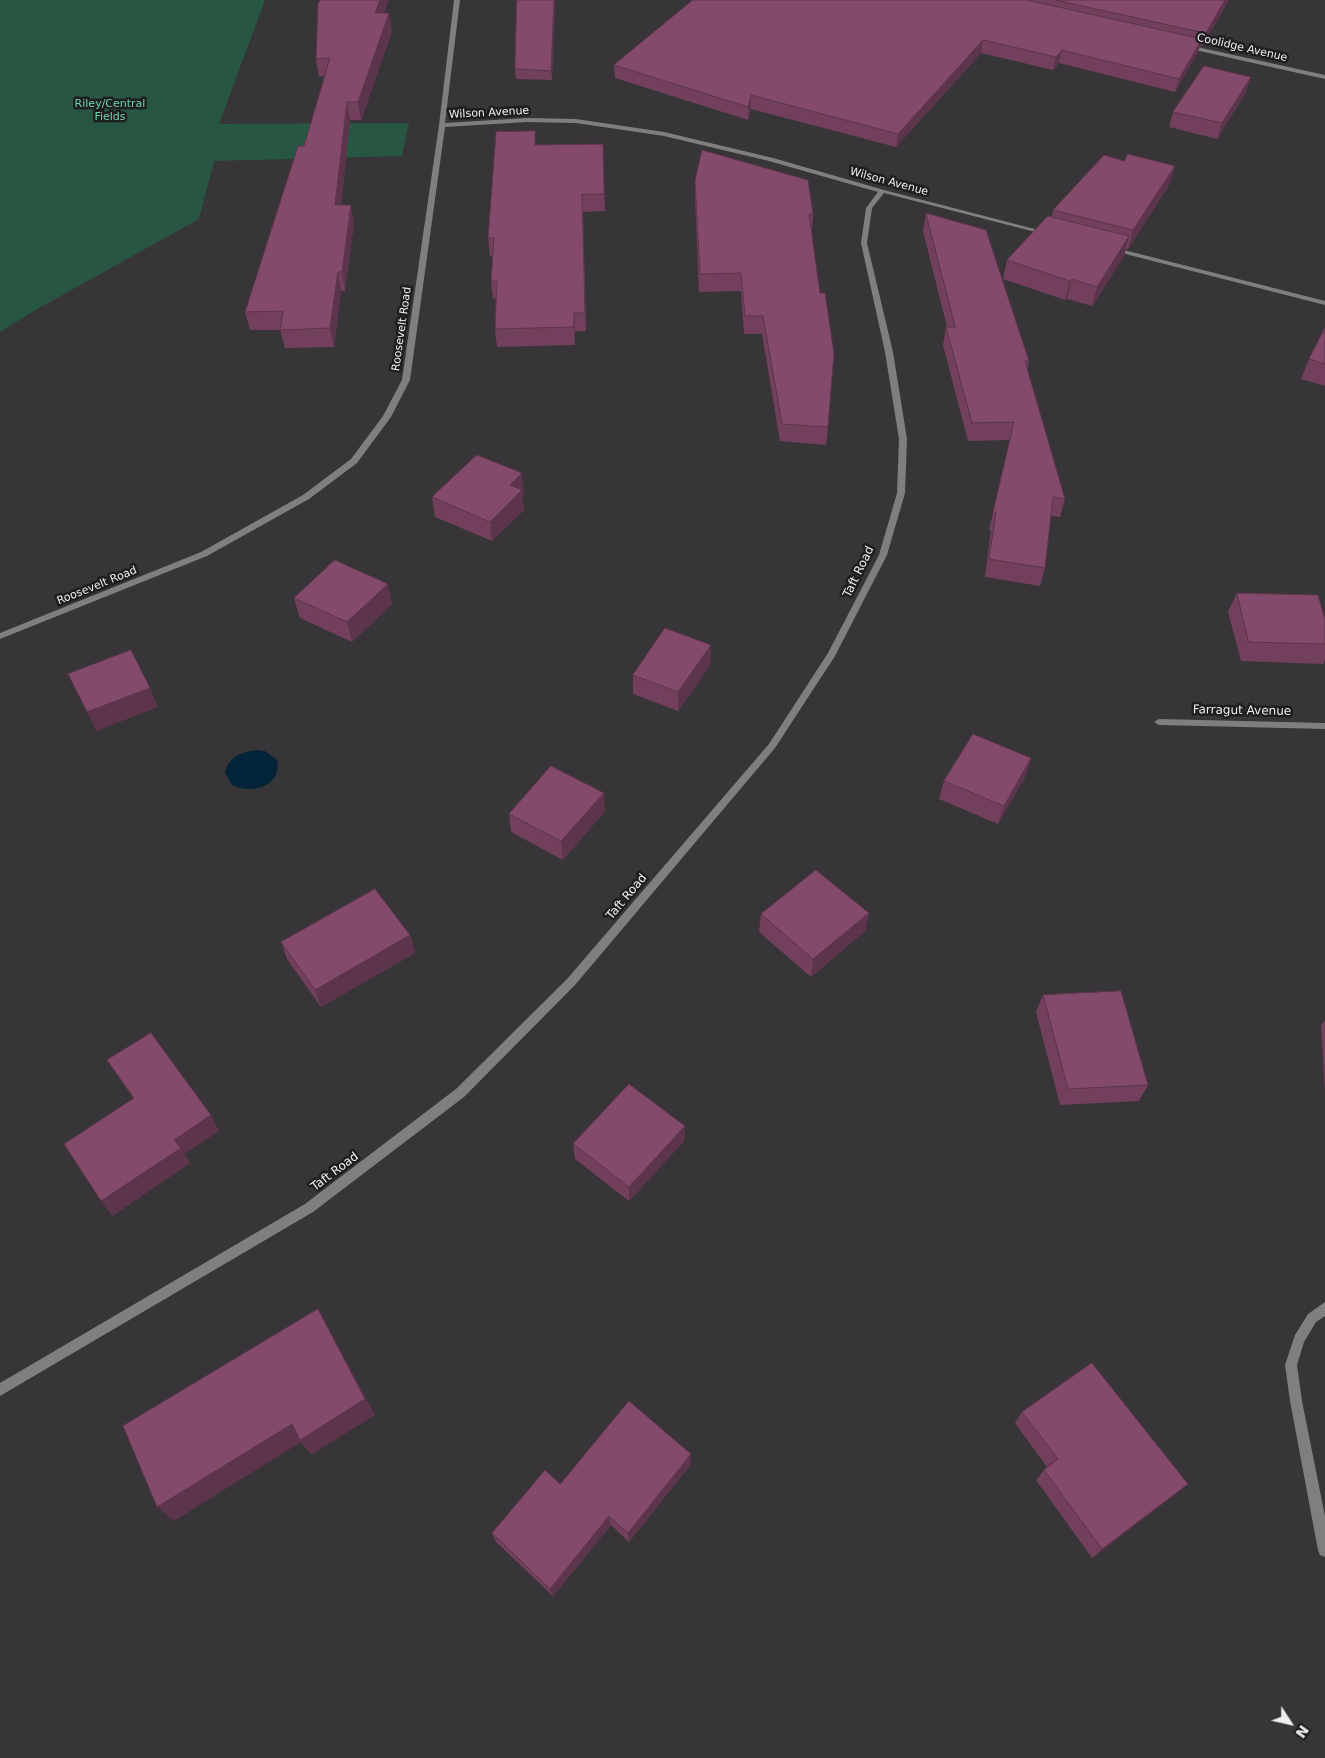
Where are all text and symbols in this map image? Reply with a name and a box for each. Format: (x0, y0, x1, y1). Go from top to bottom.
street label: Coolidge Avenue (1196, 31, 1288, 65)
park label: Riley/Central Fields (75, 97, 145, 123)
street label: Wilson Avenue (448, 104, 530, 122)
street label: Wilson Avenue (848, 165, 930, 199)
street label: Roosevelt Road (390, 286, 414, 372)
street label: Taft Road (840, 544, 878, 600)
street label: Roosevelt Road (55, 564, 139, 608)
street label: Farragut Avenue (1193, 703, 1291, 719)
street label: Taft Road (604, 871, 650, 923)
street label: Taft Road (309, 1150, 361, 1194)
north arrow (1265, 1698, 1315, 1748)
text: N (1292, 1722, 1312, 1741)

